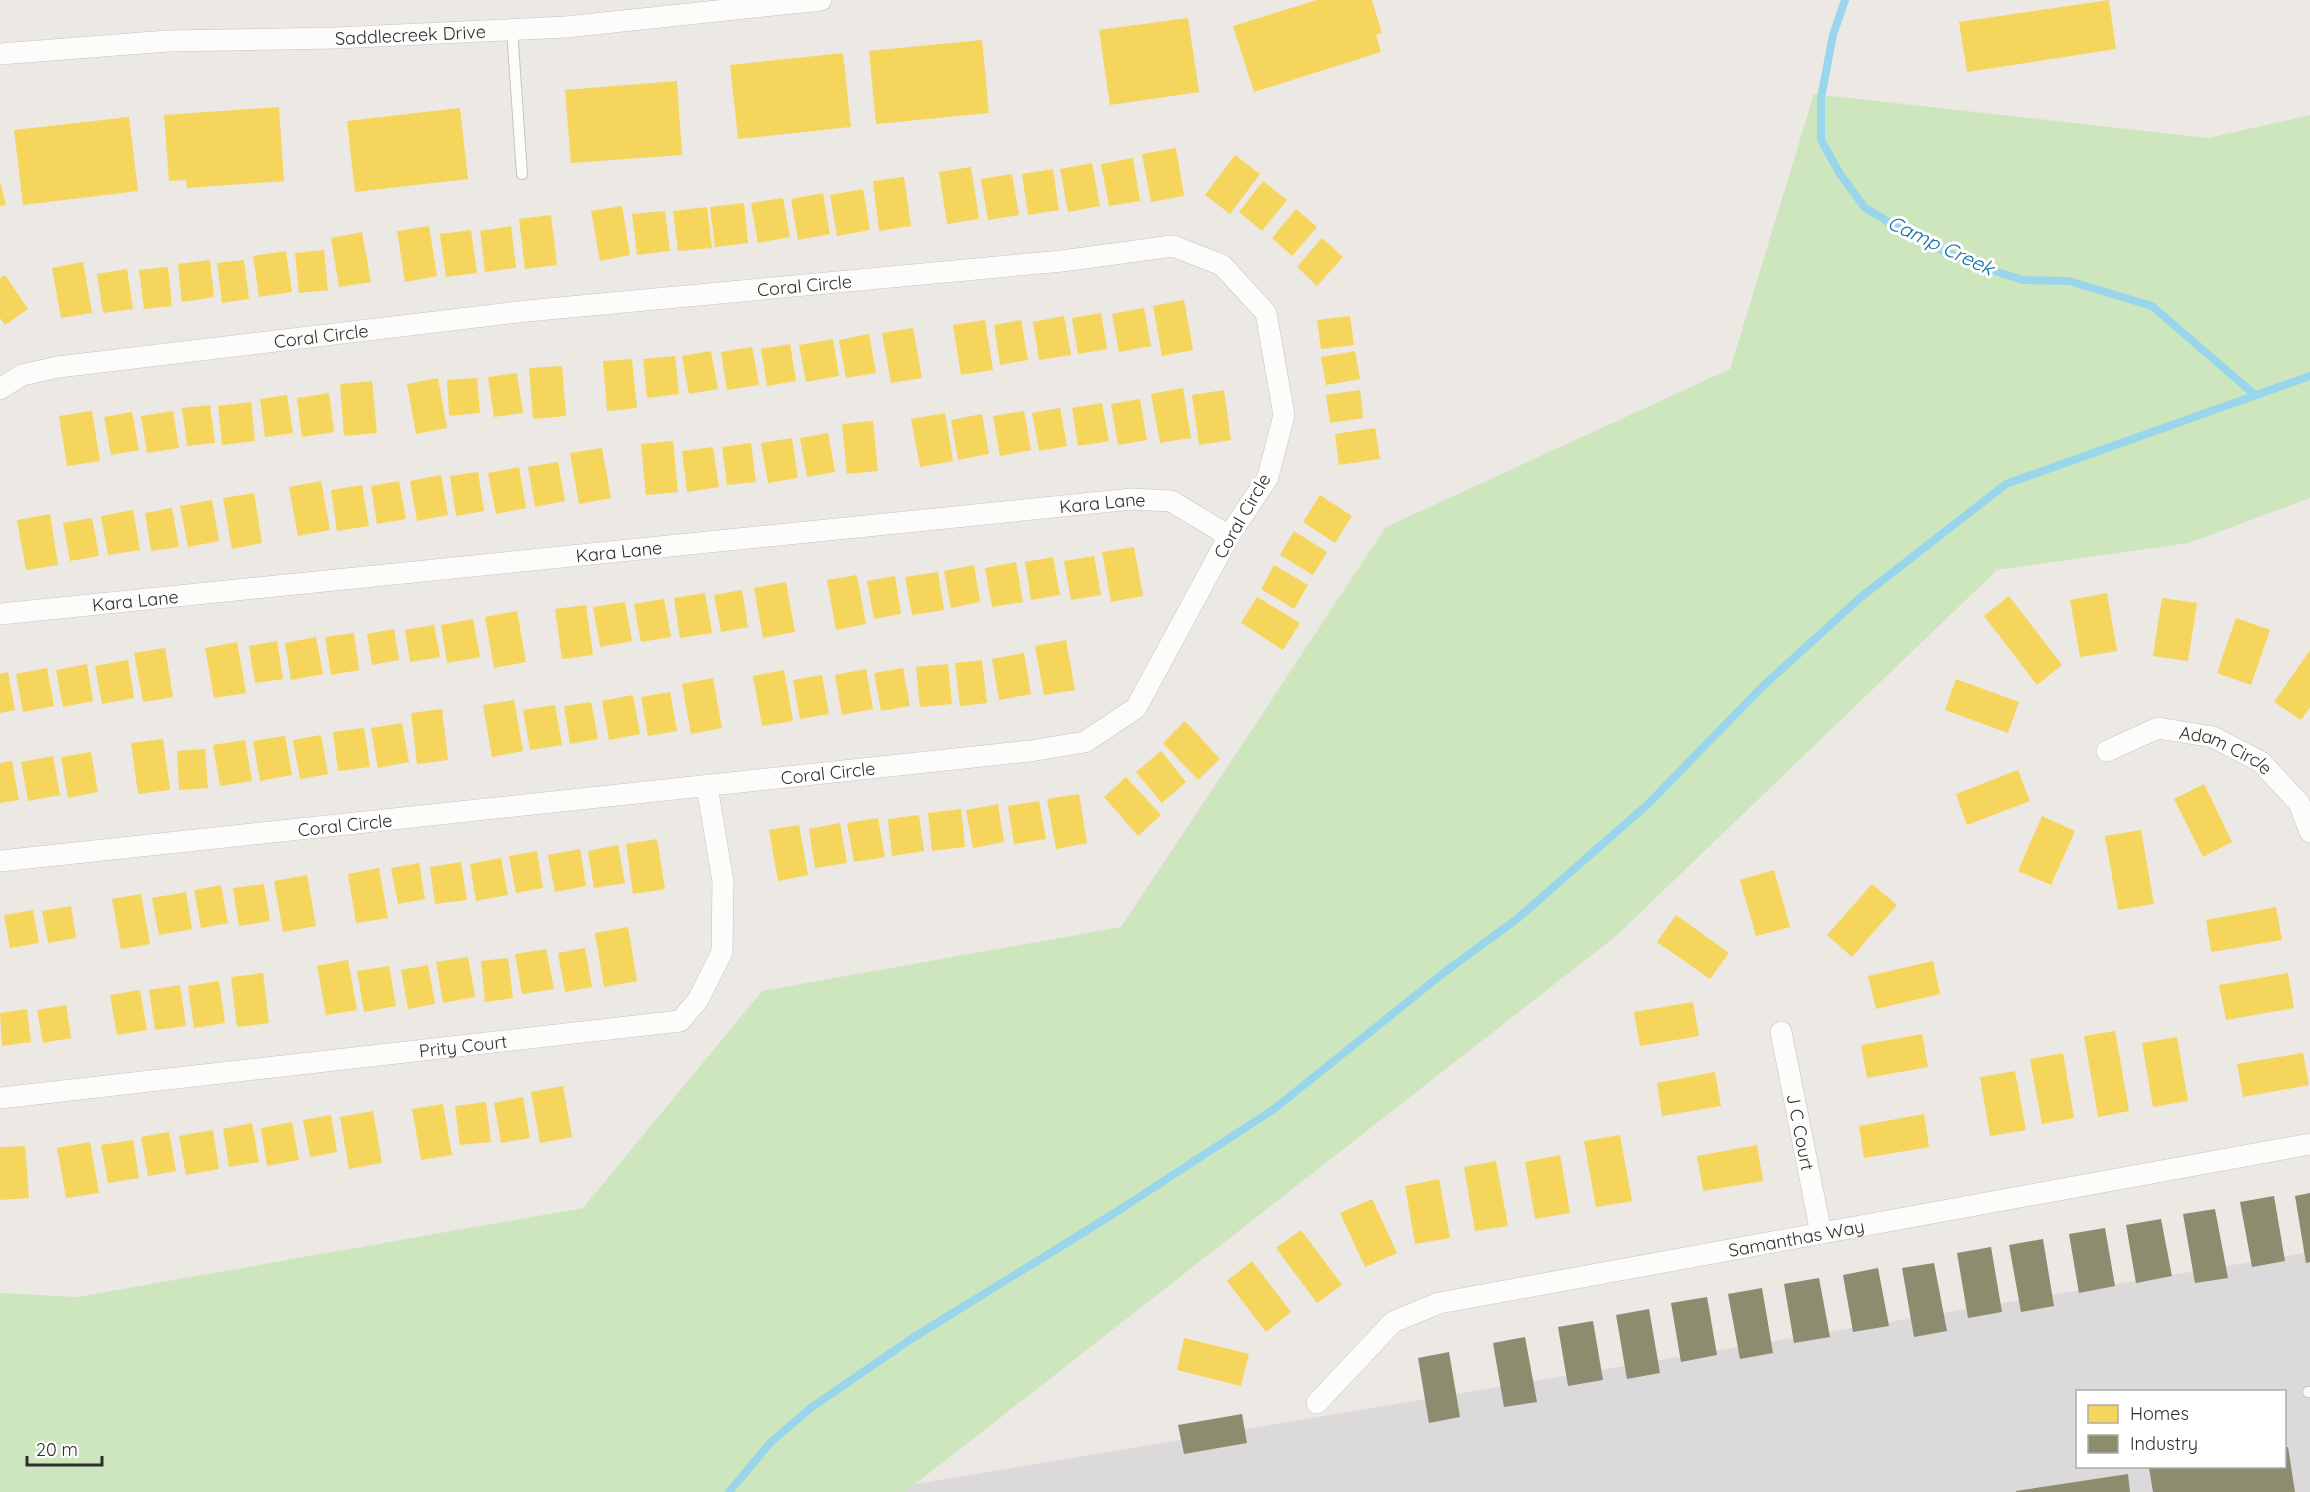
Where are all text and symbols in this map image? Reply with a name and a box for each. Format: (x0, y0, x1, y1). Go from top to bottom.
street label: Saddlecreek Drive (334, 19, 486, 50)
water label: Camp Creek (1884, 209, 2000, 282)
street label: Coral Circle (756, 269, 853, 301)
street label: Coral Circle (273, 319, 370, 353)
street label: Coral Circle (1208, 469, 1276, 563)
street label: Kara Lane (1058, 487, 1146, 518)
street label: Kara Lane (575, 535, 663, 567)
street label: Kara Lane (91, 584, 180, 616)
street label: Adam Circle (2178, 720, 2278, 779)
street label: Coral Circle (780, 757, 876, 789)
street label: Coral Circle (297, 809, 393, 841)
street label: Prity Court (418, 1029, 508, 1062)
street label: J C Court (1782, 1092, 1820, 1172)
street label: Samanthas Way (1726, 1214, 1866, 1261)
legend (2076, 1390, 2286, 1468)
text: Homes (2130, 1402, 2189, 1425)
scale bar (27, 1429, 102, 1467)
text: Industry (2130, 1432, 2198, 1455)
text: 20 m (36, 1438, 78, 1461)

